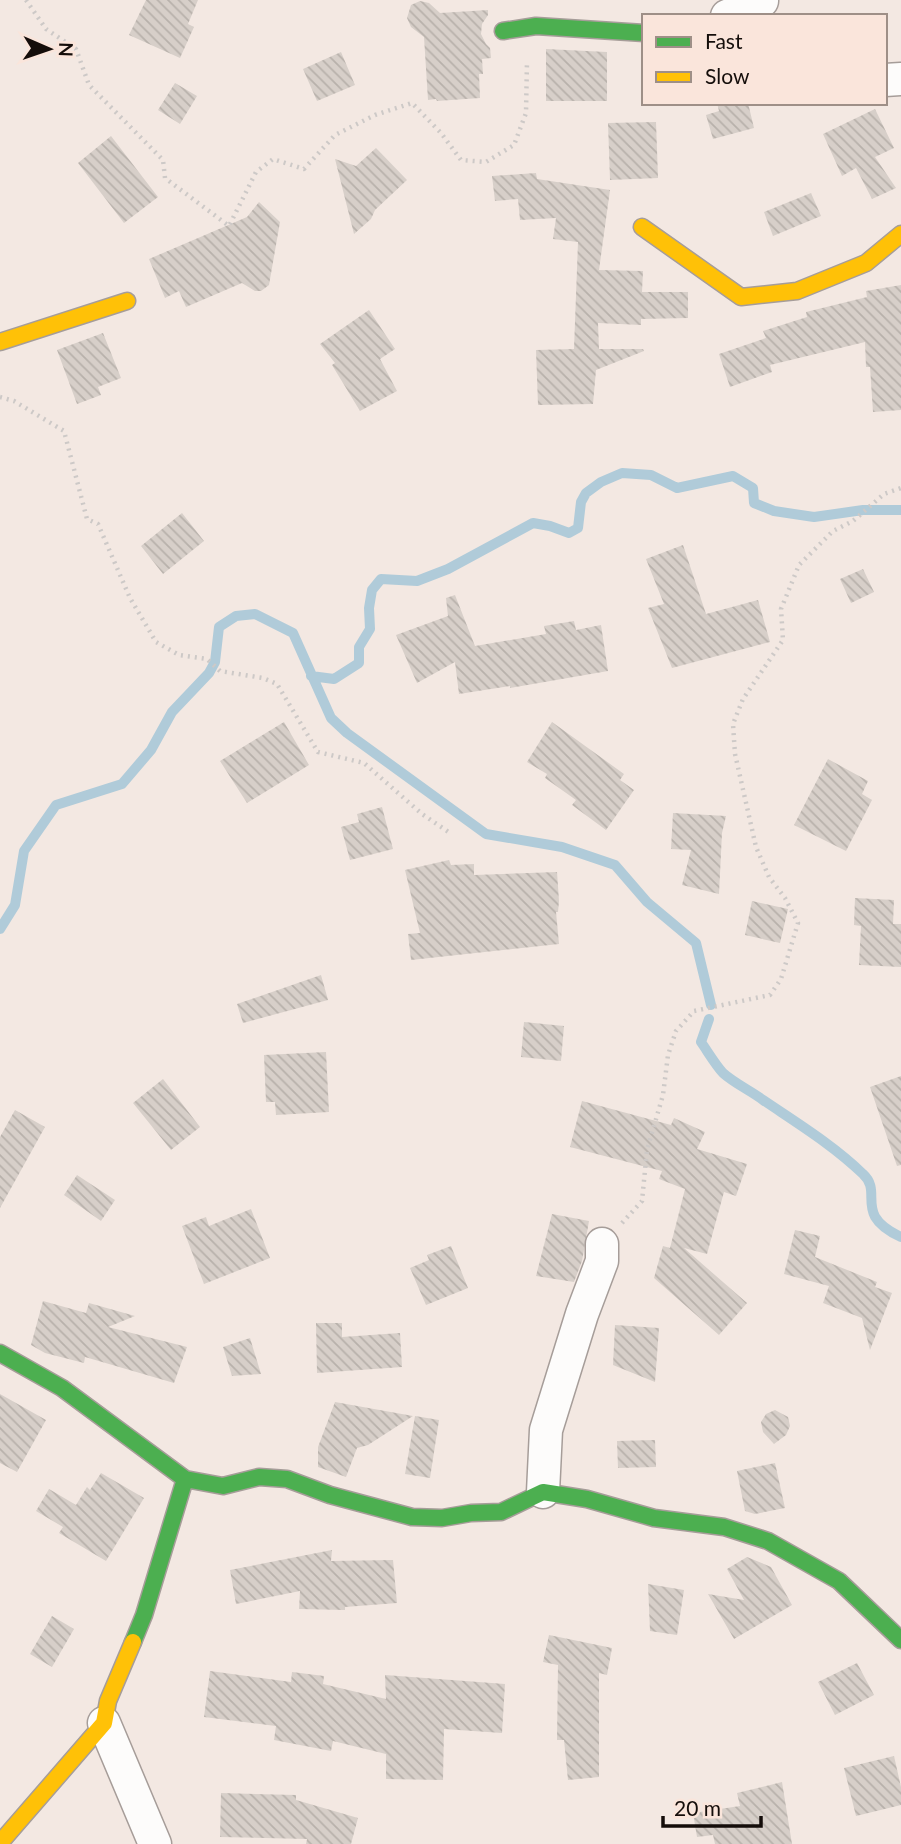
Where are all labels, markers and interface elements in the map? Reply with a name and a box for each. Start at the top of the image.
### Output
north arrow [14,14,84,84]
legend [642,14,887,105]
text: Fast [705,28,743,53]
text: N [55,42,78,57]
text: Slow [705,63,750,88]
scale bar [663,1784,761,1828]
text: 20 m [674,1795,721,1820]

